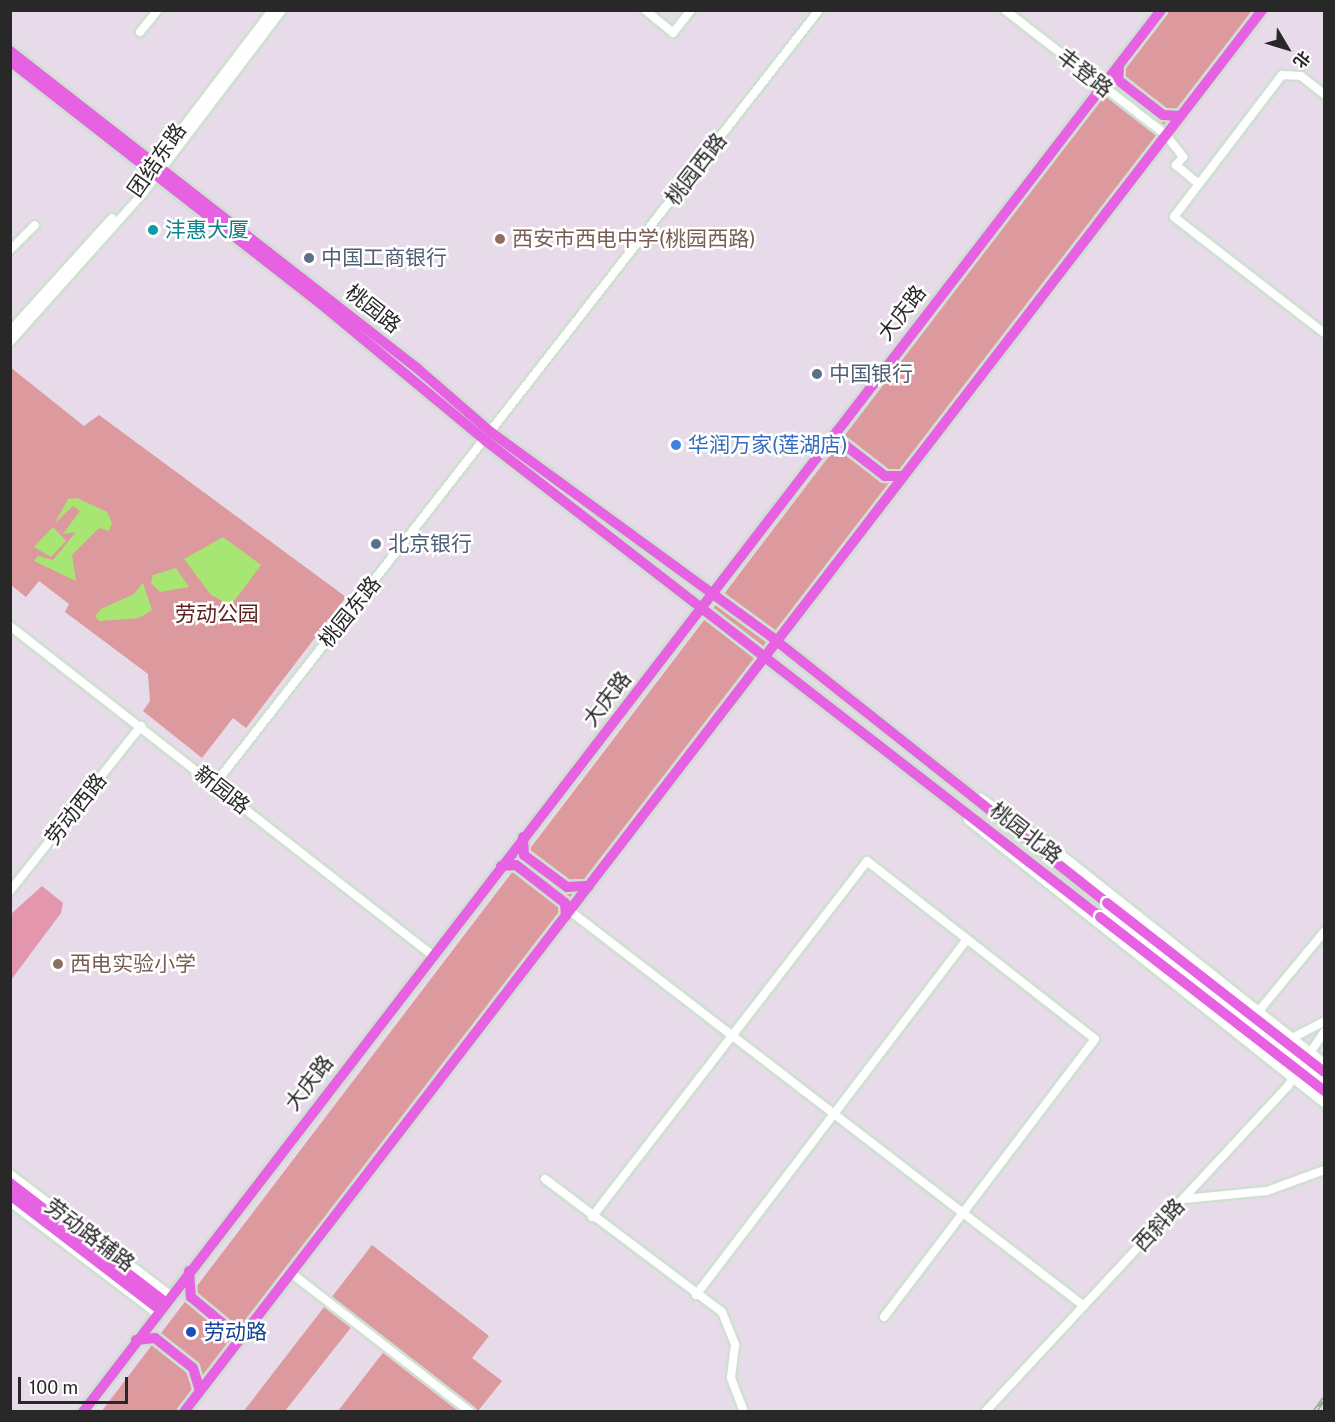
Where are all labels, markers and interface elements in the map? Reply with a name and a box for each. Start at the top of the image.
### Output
north arrow [1257,18,1317,78]
street label: 丰登路 [1052,44,1118,102]
text: 北 [1289,47,1314,72]
street label: 团结东路 [123,118,191,202]
street label: 桃园西路 [660,128,732,210]
place label: 沣惠大厦 [165,217,249,243]
marker: 沣惠大厦 [146,223,160,237]
place label: 西安市西电中学(桃园西路) [512,226,756,252]
marker: 西安市西电中学(桃园西路) [493,232,507,246]
place label: 中国工商银行 [321,245,447,271]
marker: 中国工商银行 [302,251,316,265]
street label: 桃园路 [340,280,406,338]
street label: 大庆路 [873,280,931,346]
place label: 中国银行 [829,361,913,387]
marker: 中国银行 [810,367,824,381]
place label: 华润万家(莲湖店) [688,432,848,458]
marker: 华润万家(莲湖店) [669,438,683,452]
place label: 北京银行 [388,531,472,557]
marker: 北京银行 [369,537,383,551]
street label: 桃园东路 [314,571,386,653]
park label: 劳动公园 [175,601,259,627]
street label: 大庆路 [578,666,636,732]
street label: 新园路 [189,761,255,819]
street label: 劳动西路 [40,768,112,850]
street label: 桃园北路 [985,797,1067,869]
place label: 西电实验小学 [70,951,196,977]
marker: 西电实验小学 [51,957,65,971]
street label: 大庆路 [280,1050,338,1116]
street label: 劳动路辅路 [40,1193,140,1277]
street label: 西斜路 [1128,1193,1190,1257]
place label: 劳动路 [204,1319,267,1345]
marker: 劳动路 [182,1323,200,1341]
scale bar [21,1365,130,1403]
text: 100 m [29,1377,78,1398]

